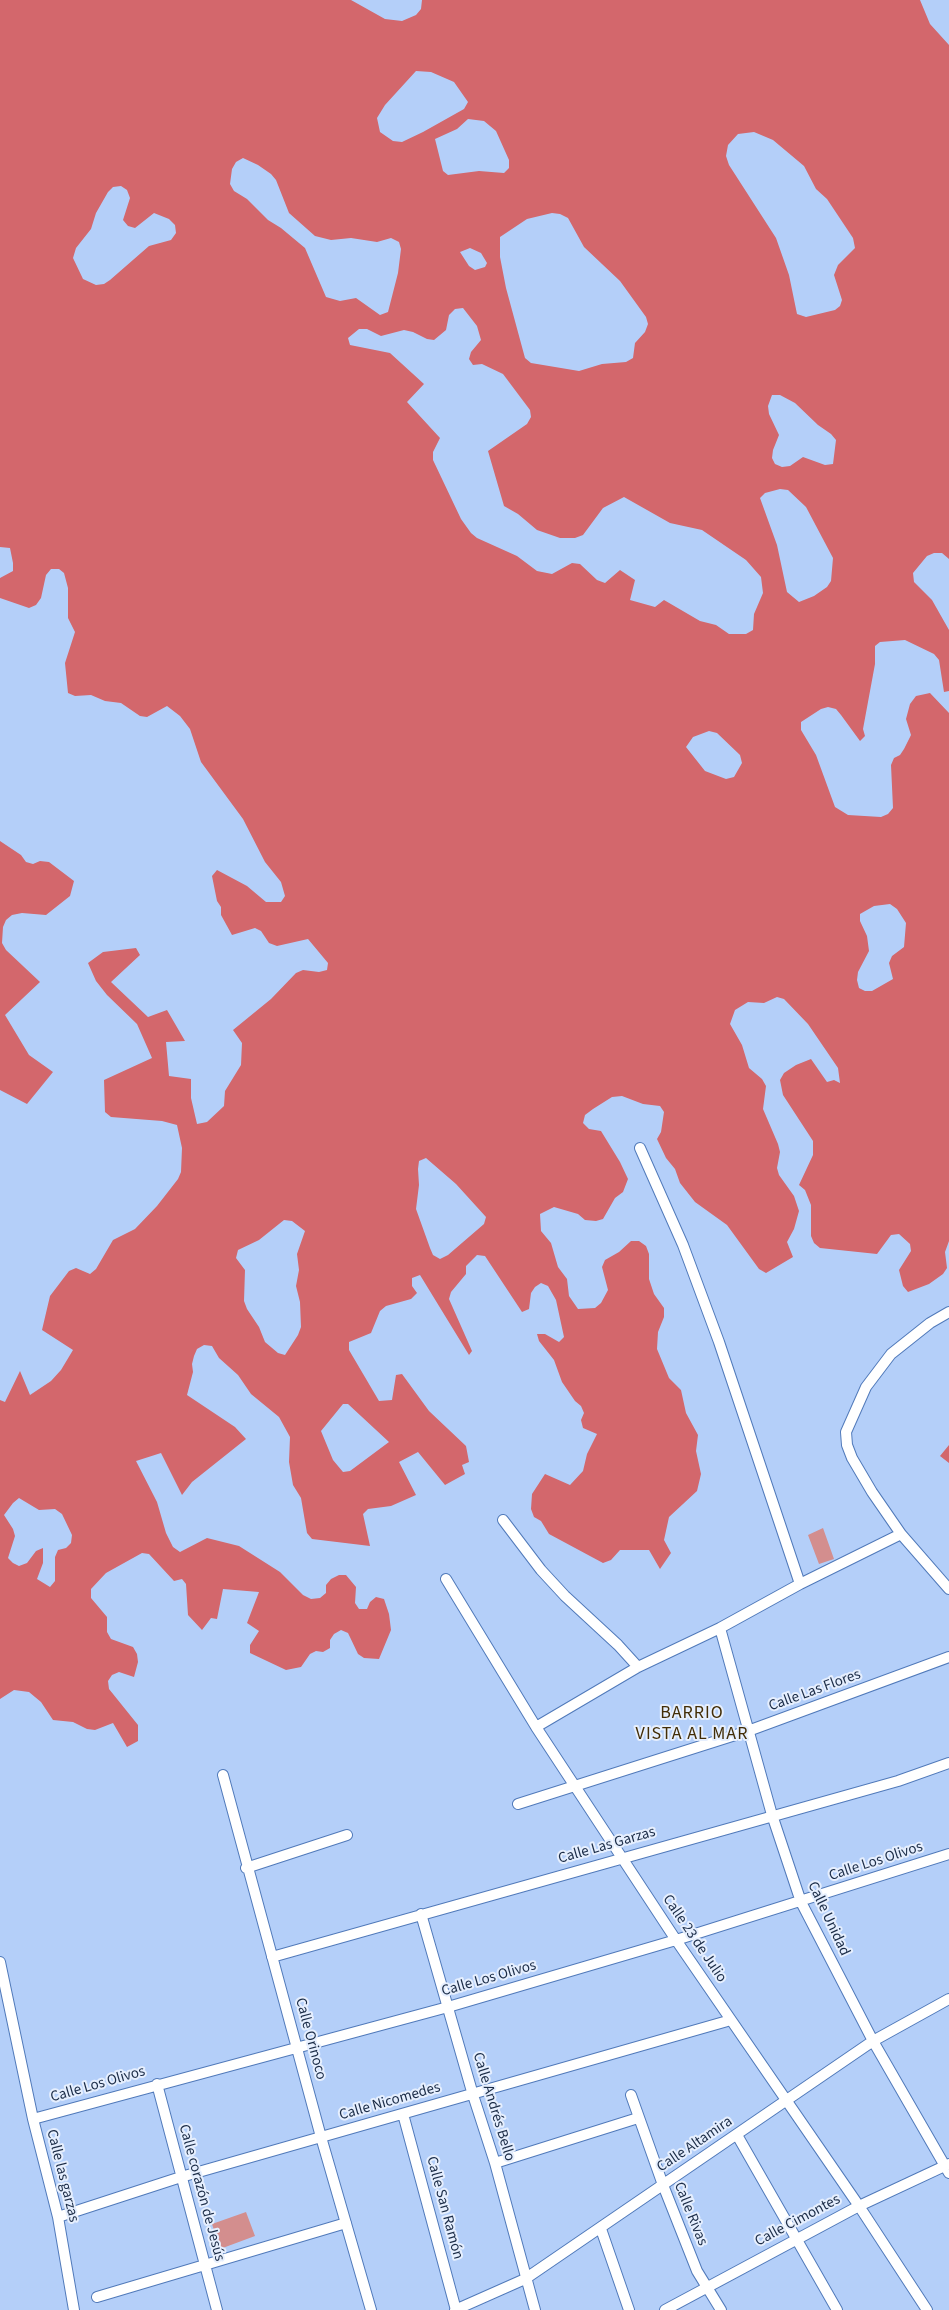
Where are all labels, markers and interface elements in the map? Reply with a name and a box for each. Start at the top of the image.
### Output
street label: Calle Las Flores [767,1666,863,1716]
district label: BARRIO VISTA AL MAR [634,1703,750,1746]
street label: Calle Las Garzas [556,1824,658,1868]
street label: Calle Los Olivos [827,1838,925,1886]
street label: Calle Unidad [803,1879,853,1959]
street label: Calle 23 de Julio [658,1892,730,1986]
street label: Calle Los Olivos [440,1957,538,2001]
street label: Calle Orinoco [290,1996,330,2082]
street label: Calle Andrés Bello [468,2050,518,2164]
street label: Calle Los Olivos [49,2063,147,2107]
street label: Calle Nicomedes [337,2079,443,2125]
street label: Calle Altamira [654,2113,736,2177]
street label: Calle corazón de Jesús [174,2123,228,2263]
street label: Calle las garzas [42,2128,82,2224]
street label: Calle San Ramón [422,2155,466,2261]
street label: Calle Rivas [669,2180,711,2248]
street label: Calle Cimontes [752,2191,844,2251]

